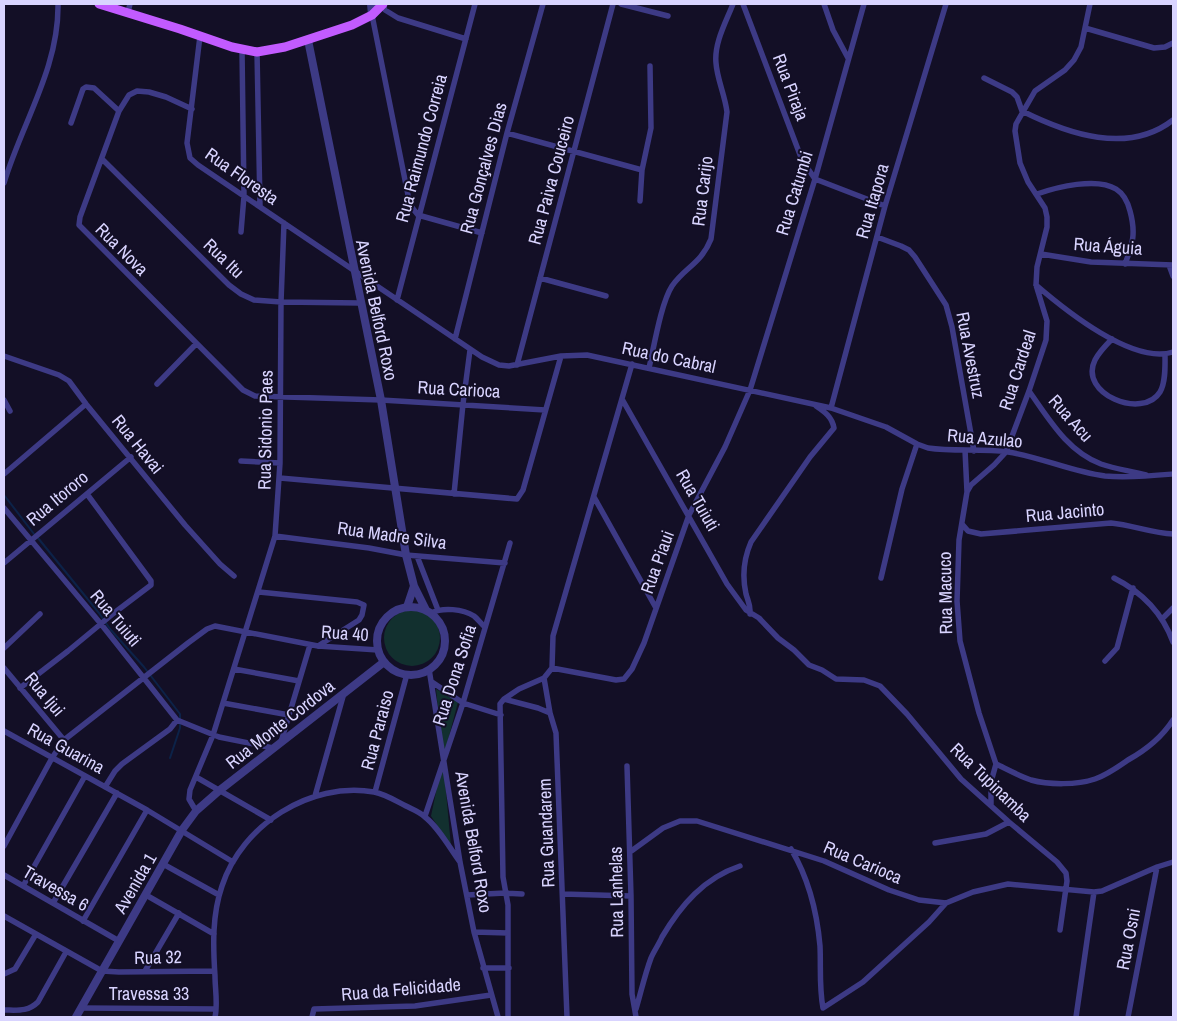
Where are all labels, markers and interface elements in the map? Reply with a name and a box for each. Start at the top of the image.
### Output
street label: Rua Piraja [767,50,815,124]
street label: Rua Raimundo Correia [389,71,453,225]
street label: Rua Gonçalves Dias [453,99,513,237]
street label: Rua Paiva Couceiro [522,113,580,247]
street label: Rua Floresta [200,142,284,210]
street label: Rua Catumbi [769,148,819,238]
street label: Rua Carijo [685,154,719,228]
street label: Rua Itapora [849,160,895,242]
street label: Rua Nova [90,217,154,281]
street label: Rua Águia [1073,231,1143,261]
street label: Rua Itu [198,232,250,284]
street label: Avenida Belford Roxo [350,236,404,383]
street label: Rua Avestruz [950,310,992,400]
street label: Rua Cardeal [992,327,1042,413]
street label: Rua do Cabral [620,335,718,379]
street label: Rua Sidonio Paes [251,370,279,490]
street label: Rua Carioca [417,374,501,404]
street label: Rua Acu [1043,389,1099,447]
street label: Rua Havai [106,409,170,479]
street label: Rua Azulao [946,422,1024,454]
street label: Rua Itororo [21,465,93,531]
street label: Rua Tuiuti [670,465,726,535]
street label: Rua Jacinto [1025,496,1105,528]
street label: Rua Madre Silva [336,515,448,555]
street label: Rua Piaui [634,527,680,597]
street label: Rua Macuco [932,551,958,635]
street label: Rua Tuiuti [85,584,147,652]
street label: Rua 40 [320,619,370,647]
street label: Rua Dona Sofia [426,621,482,729]
street label: Rua Ijui [19,666,71,722]
street label: Rua Monte Cordova [220,673,340,775]
street label: Rua Paraiso [354,687,400,773]
street label: Rua Guarina [23,717,109,779]
street label: Rua Tupinamba [945,737,1037,827]
street label: Avenida Belford Roxo [449,768,499,915]
street label: Rua Guandarem [532,778,560,888]
street label: Rua Carioca [820,834,906,890]
street label: Rua Lanhelas [603,846,629,938]
street label: Avenida 1 [107,847,163,919]
street label: Travessa 6 [18,859,94,917]
street label: Rua Osni [1110,906,1146,972]
street label: Rua 32 [134,944,182,970]
street label: Rua da Felicidade [340,971,462,1007]
street label: Travessa 33 [109,981,189,1006]

